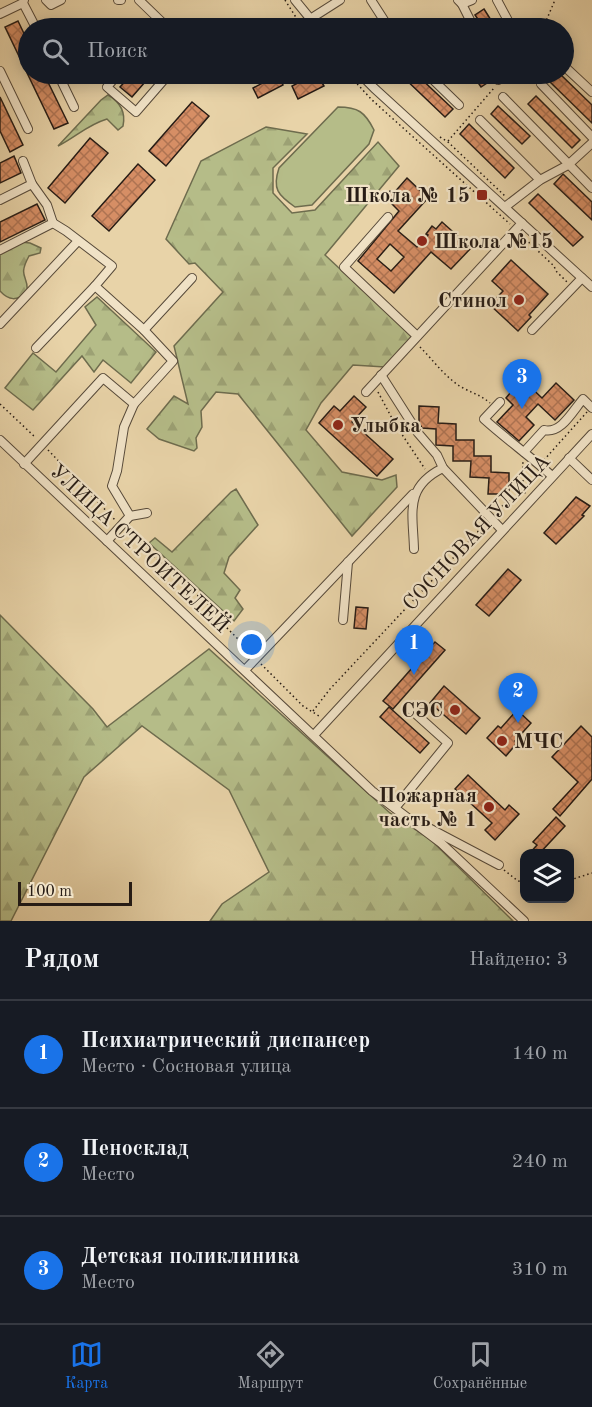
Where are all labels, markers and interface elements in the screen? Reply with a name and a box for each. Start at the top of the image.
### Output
search box [18,18,574,84]
icon: search [39,35,72,68]
text: Поиск [87,40,148,62]
place label: Школа № 15 [345,186,470,207]
marker: Школа № 15 [475,188,489,202]
place label: Школа №15 [434,232,553,253]
marker: Школа №15 [415,234,429,248]
place label: Стинол [438,291,507,312]
marker: Стинол [512,293,526,307]
pin: 3 [502,360,542,409]
place label: Улыбка [350,416,421,437]
marker: Улыбка [331,418,345,432]
street label: СОСНОВАЯ УЛИЦА [399,451,555,615]
street label: УЛИЦА СТРОИТЕЛЕЙ [45,457,236,637]
pin: 1 [394,626,434,675]
your location [237,630,266,659]
pin: 2 [498,674,538,723]
place label: СЭС [401,701,443,722]
marker: СЭС [448,703,462,717]
place label: МЧС [514,732,563,753]
marker: МЧС [495,734,509,748]
place label: Пожарная часть № 1 [378,786,477,831]
marker: Пожарная часть № 1 [482,800,496,814]
map controls [520,849,574,903]
button: layers [520,849,574,903]
scale bar [18,879,132,906]
text: 100 m [27,884,72,900]
text: Рядом [24,947,99,973]
text: Найдено: 3 [469,950,568,970]
text: Психиатрический диспансер [81,1030,370,1052]
text: 1 [38,1044,49,1064]
text: 140 m [512,1044,568,1064]
text: Место · Сосновая улица [81,1057,291,1077]
text: Пеносклад [81,1138,189,1160]
text: 2 [38,1152,49,1172]
text: 240 m [512,1152,568,1172]
text: Место [81,1165,135,1185]
text: Детская поликлиника [81,1246,300,1268]
text: 3 [38,1260,49,1280]
text: 310 m [512,1260,568,1280]
text: Место [81,1273,135,1293]
tab: Карта [65,1338,108,1394]
tab: Маршрут [238,1338,303,1394]
tab: Сохранённые [433,1338,527,1394]

